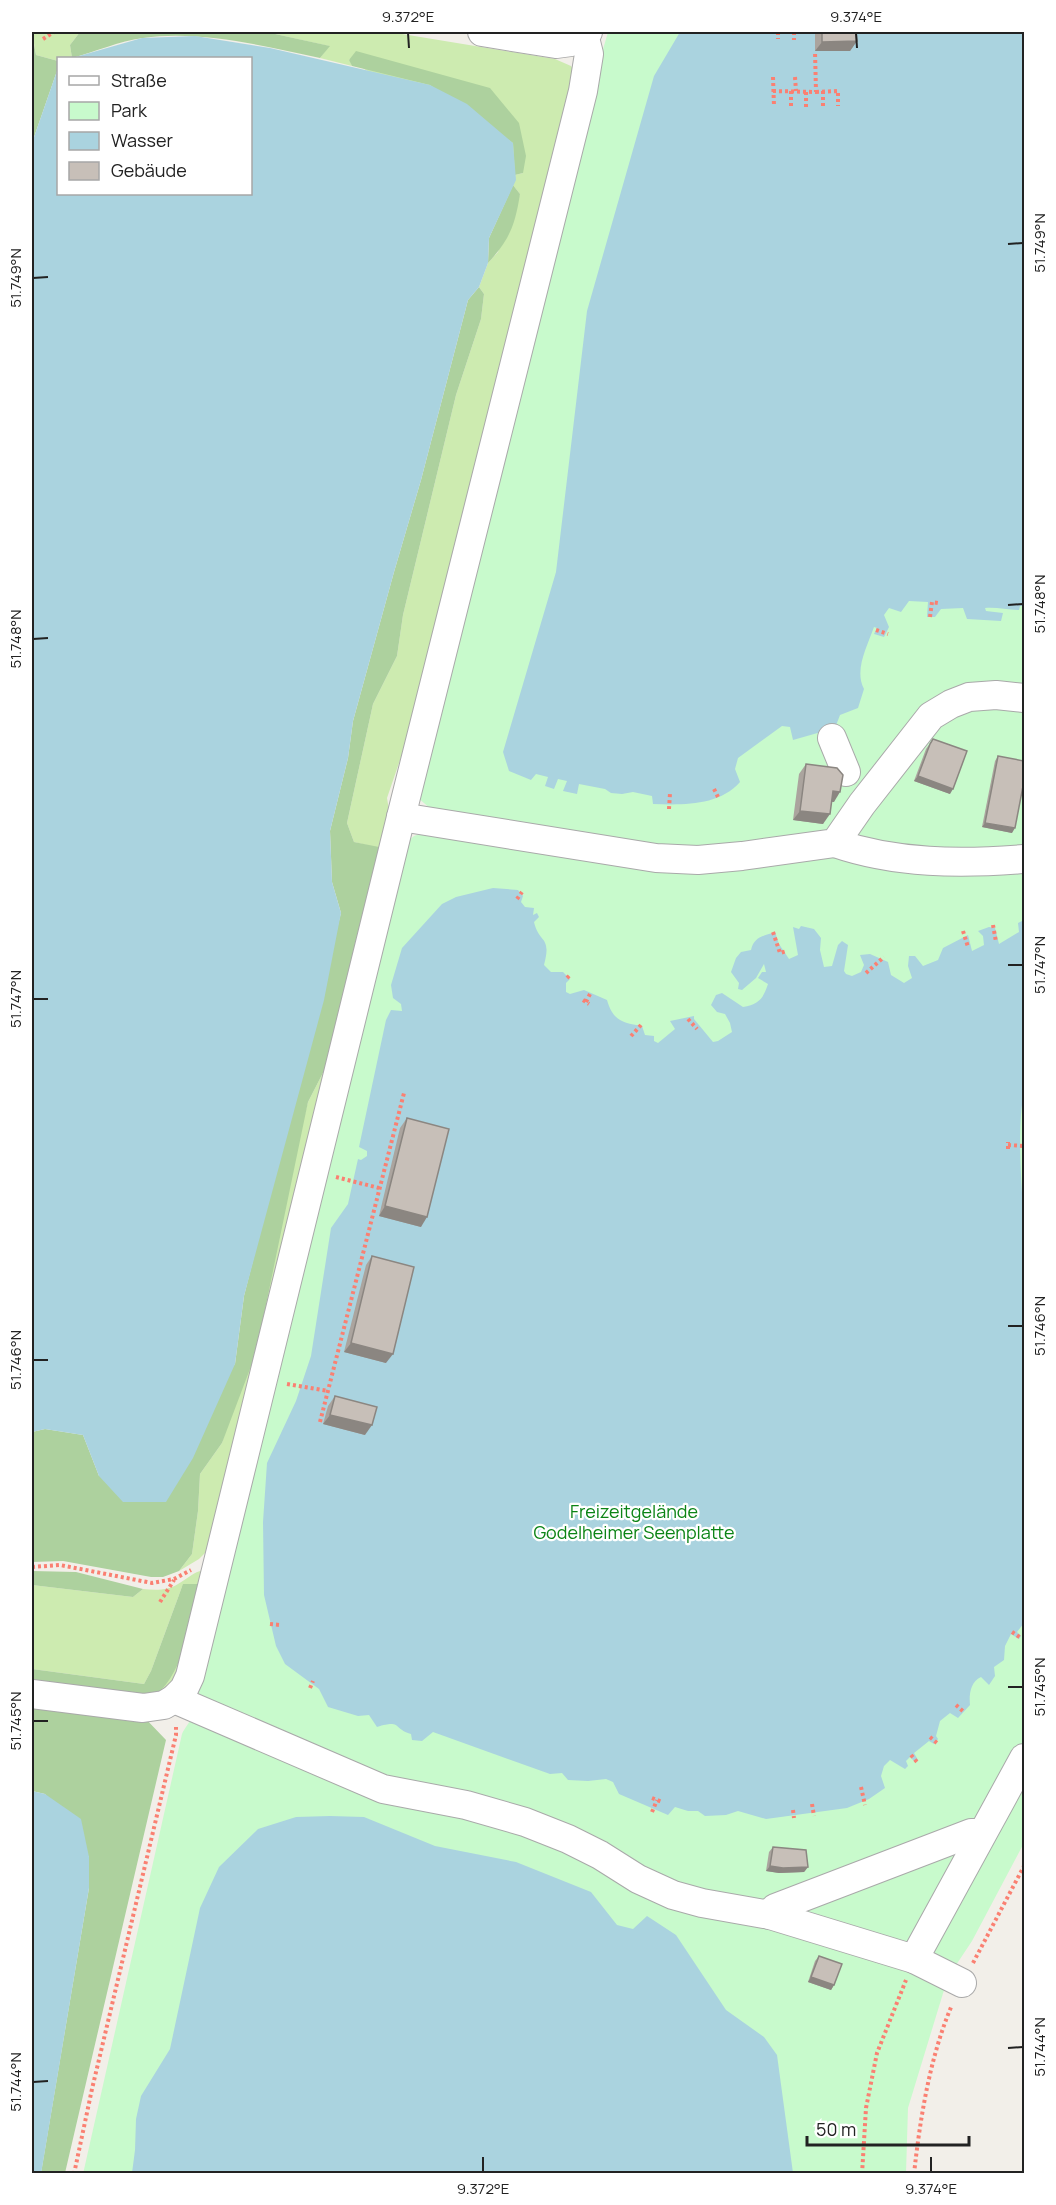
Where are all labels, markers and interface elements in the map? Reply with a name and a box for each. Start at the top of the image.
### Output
text: 9.372°E [382,6,434,27]
text: 9.374°E [830,6,882,27]
legend [57,57,252,195]
text: Straße [111,68,167,92]
text: Park [111,98,148,122]
text: Wasser [111,128,173,152]
text: Gebäude [111,158,187,182]
text: 51.749°N [1029,213,1050,273]
text: 51.749°N [5,248,26,308]
text: 51.748°N [1029,574,1050,634]
text: 51.748°N [5,609,26,669]
text: 51.747°N [1029,936,1050,994]
text: 51.747°N [5,970,26,1028]
text: 51.746°N [1029,1296,1050,1356]
text: 51.746°N [5,1330,26,1390]
park label: Freizeitgelände Godelheimer Seenplatte [533,1499,735,1544]
text: 51.745°N [1029,1657,1050,1717]
text: 51.745°N [5,1691,26,1751]
text: 51.744°N [1029,2017,1050,2077]
text: 51.744°N [5,2052,26,2112]
scale bar [807,2109,969,2147]
text: 50 m [816,2117,856,2141]
text: 9.372°E [457,2178,509,2199]
text: 9.374°E [905,2178,957,2199]

